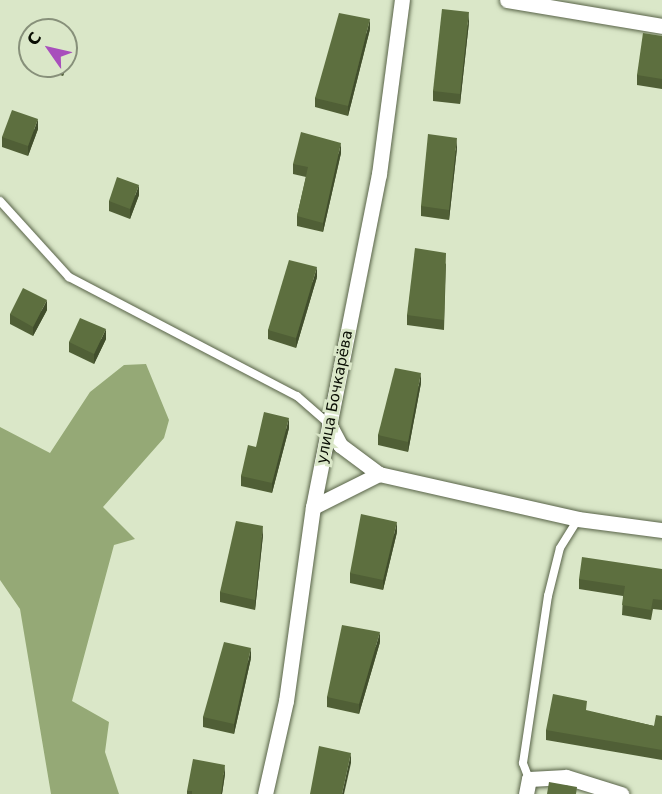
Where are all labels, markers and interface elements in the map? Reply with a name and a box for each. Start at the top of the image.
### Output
north arrow [18,18,78,78]
text: С [23,29,45,49]
street label: улица Бочкарёва [313,329,357,465]

